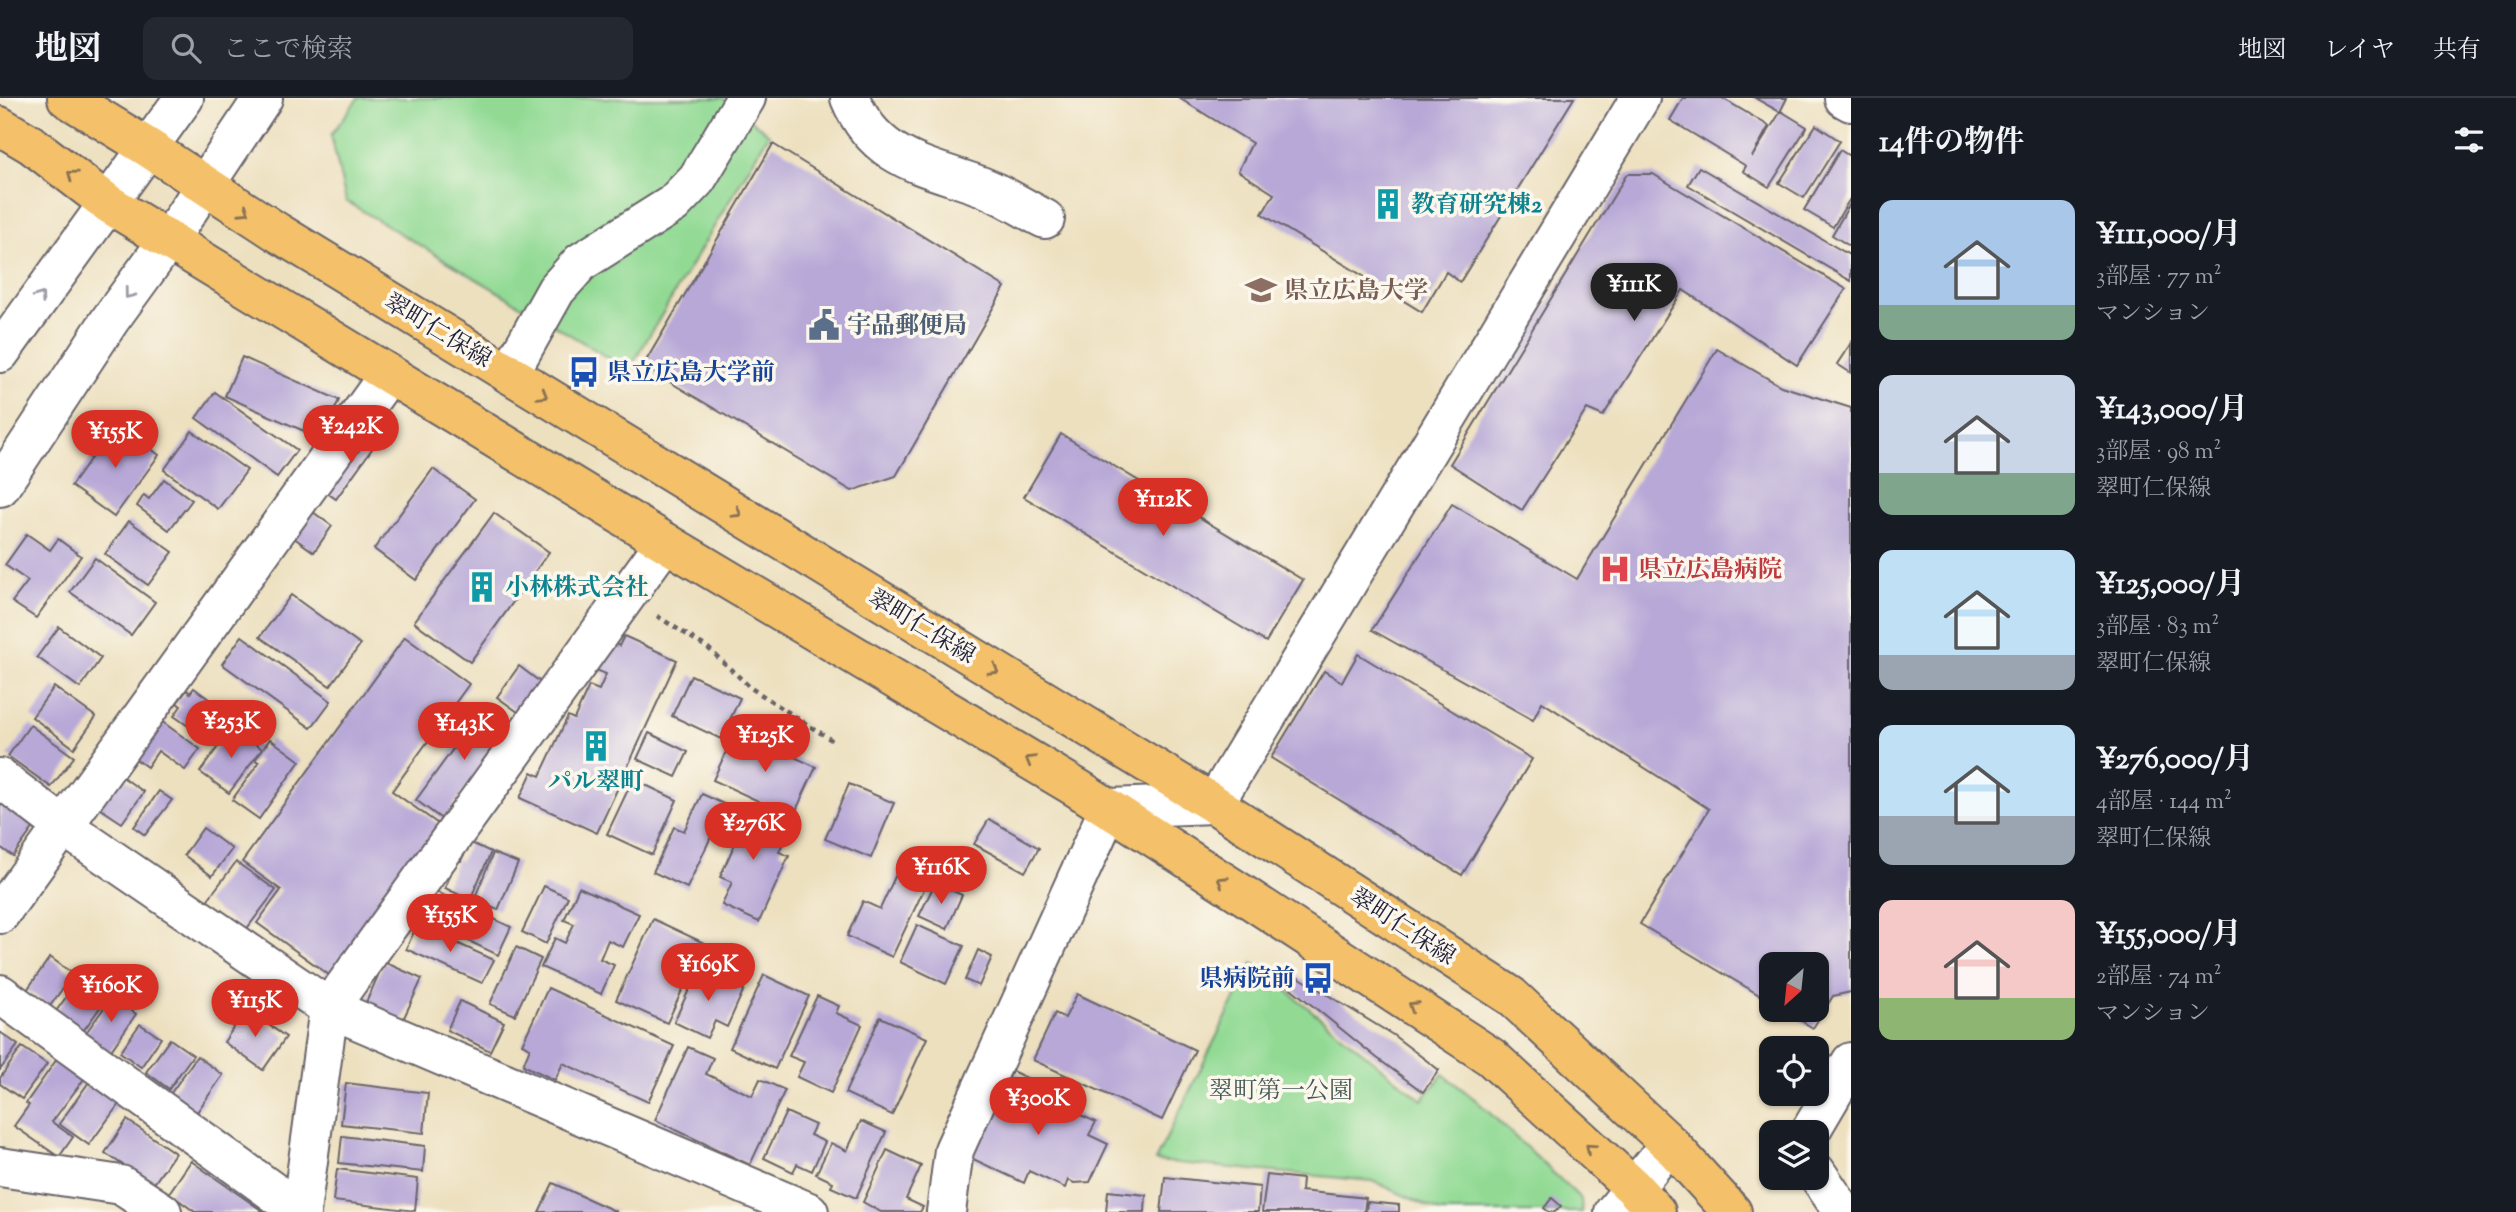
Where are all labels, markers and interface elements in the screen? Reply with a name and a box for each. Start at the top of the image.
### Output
search box [143,17,633,80]
text: 地図 [35,27,101,75]
icon: search [167,29,205,67]
text: ここで検索 [223,32,353,69]
text: 地図 [2238,34,2286,68]
text: レイヤ [2324,34,2395,68]
text: 共有 [2433,34,2481,68]
icon: filters [2450,121,2488,159]
text: 14件の物件 [1879,122,2024,165]
one-way arrow [67,171,79,184]
building icon: 教育研究棟2 [1371,187,1405,221]
place label: 教育研究棟2 [1411,189,1543,223]
one-way arrow [237,203,250,216]
text: ¥111,000/月 [2096,214,2241,257]
icon: home [1935,228,2019,312]
text: 3部屋 · 77 m² [2096,261,2222,294]
pin: ¥111K [1585,264,1683,323]
text: ¥111K [1607,269,1661,302]
school or university icon: 県立広島大学 [1244,273,1278,307]
place label: 県立広島大学 [1284,275,1428,309]
one-way arrow [124,286,137,299]
street label: 翠町仁保線 [377,286,497,377]
one-way arrow [32,293,44,305]
text: マンション [2096,298,2210,331]
public building icon: 宇品郵便局 [807,308,841,342]
place label: 宇品郵便局 [847,310,967,344]
bus stop icon: 県立広島大学前 [567,355,601,389]
place label: 県立広島大学前 [607,357,775,391]
one-way arrow [536,386,549,399]
text: ¥143,000/月 [2096,389,2248,432]
icon: home [1935,403,2019,487]
pin: ¥242K [302,406,400,465]
pin: ¥155K [66,410,164,470]
text: ¥242K [319,411,383,444]
text: ¥155K [87,416,143,449]
text: 3部屋 · 98 m² [2096,436,2221,469]
text: 翠町仁保線 [2096,473,2211,506]
pin: ¥112K [1114,478,1212,538]
text: ¥112K [1134,484,1192,517]
one-way arrow [730,505,743,518]
hospital icon: 県立広島病院 [1598,552,1632,586]
place label: 県立広島病院 [1638,554,1782,588]
text: ¥125,000/月 [2096,564,2245,607]
building icon: 小林株式会社 [465,570,499,604]
place label: 小林株式会社 [505,572,649,606]
icon: home [1935,578,2019,662]
street label: 翠町仁保線 [861,582,981,673]
text: 3部屋 · 83 m² [2096,611,2219,644]
text: 翠町仁保線 [2096,648,2211,681]
one-way arrow [987,662,1000,675]
pin: ¥253K [182,700,280,760]
pin: ¥143K [415,702,513,762]
text: ¥253K [201,706,261,739]
text: ¥143K [434,708,494,741]
pin: ¥125K [716,714,814,774]
text: ¥125K [736,720,794,753]
building icon: パル翠町 [579,729,613,763]
text: ¥276,000/月 [2096,739,2254,782]
icon: home [1935,753,2019,837]
one-way arrow [1024,755,1037,768]
place label: パル翠町 [548,766,644,800]
text: 4部屋 · 144 m² [2096,786,2232,819]
pin: ¥276K [704,802,802,862]
text: ¥276K [721,808,785,841]
text: 翠町仁保線 [2096,823,2211,856]
pin: ¥116K [892,846,990,906]
text: ¥116K [912,852,970,885]
one-way arrow [1217,877,1230,890]
street label: 翠町仁保線 [1342,881,1461,975]
pin: ¥155K [401,894,499,954]
text: ¥155K [422,900,478,933]
text: ¥155,000/月 [2096,914,2242,957]
icon: home [1935,928,2019,1012]
pin: ¥169K [659,944,757,1003]
text: ¥169K [677,949,739,982]
north arrow [1759,952,1829,1022]
map controls [1759,952,1829,1190]
bus stop icon: 県病院前 [1301,961,1335,995]
text: 2部屋 · 74 m² [2096,961,2222,994]
place label: 県病院前 [1199,963,1295,997]
pin: ¥160K [62,964,160,1024]
text: ¥160K [80,970,142,1003]
pin: ¥115K [206,979,304,1039]
text: ¥115K [228,985,282,1018]
text: マンション [2096,998,2210,1031]
one-way arrow [1407,1001,1420,1014]
button: locate [1759,1036,1829,1106]
park label: 翠町第一公園 [1209,1075,1353,1109]
pin: ¥300K [989,1077,1087,1137]
text: ¥300K [1006,1083,1070,1116]
button: layers [1759,1120,1829,1190]
one-way arrow [1585,1143,1598,1156]

